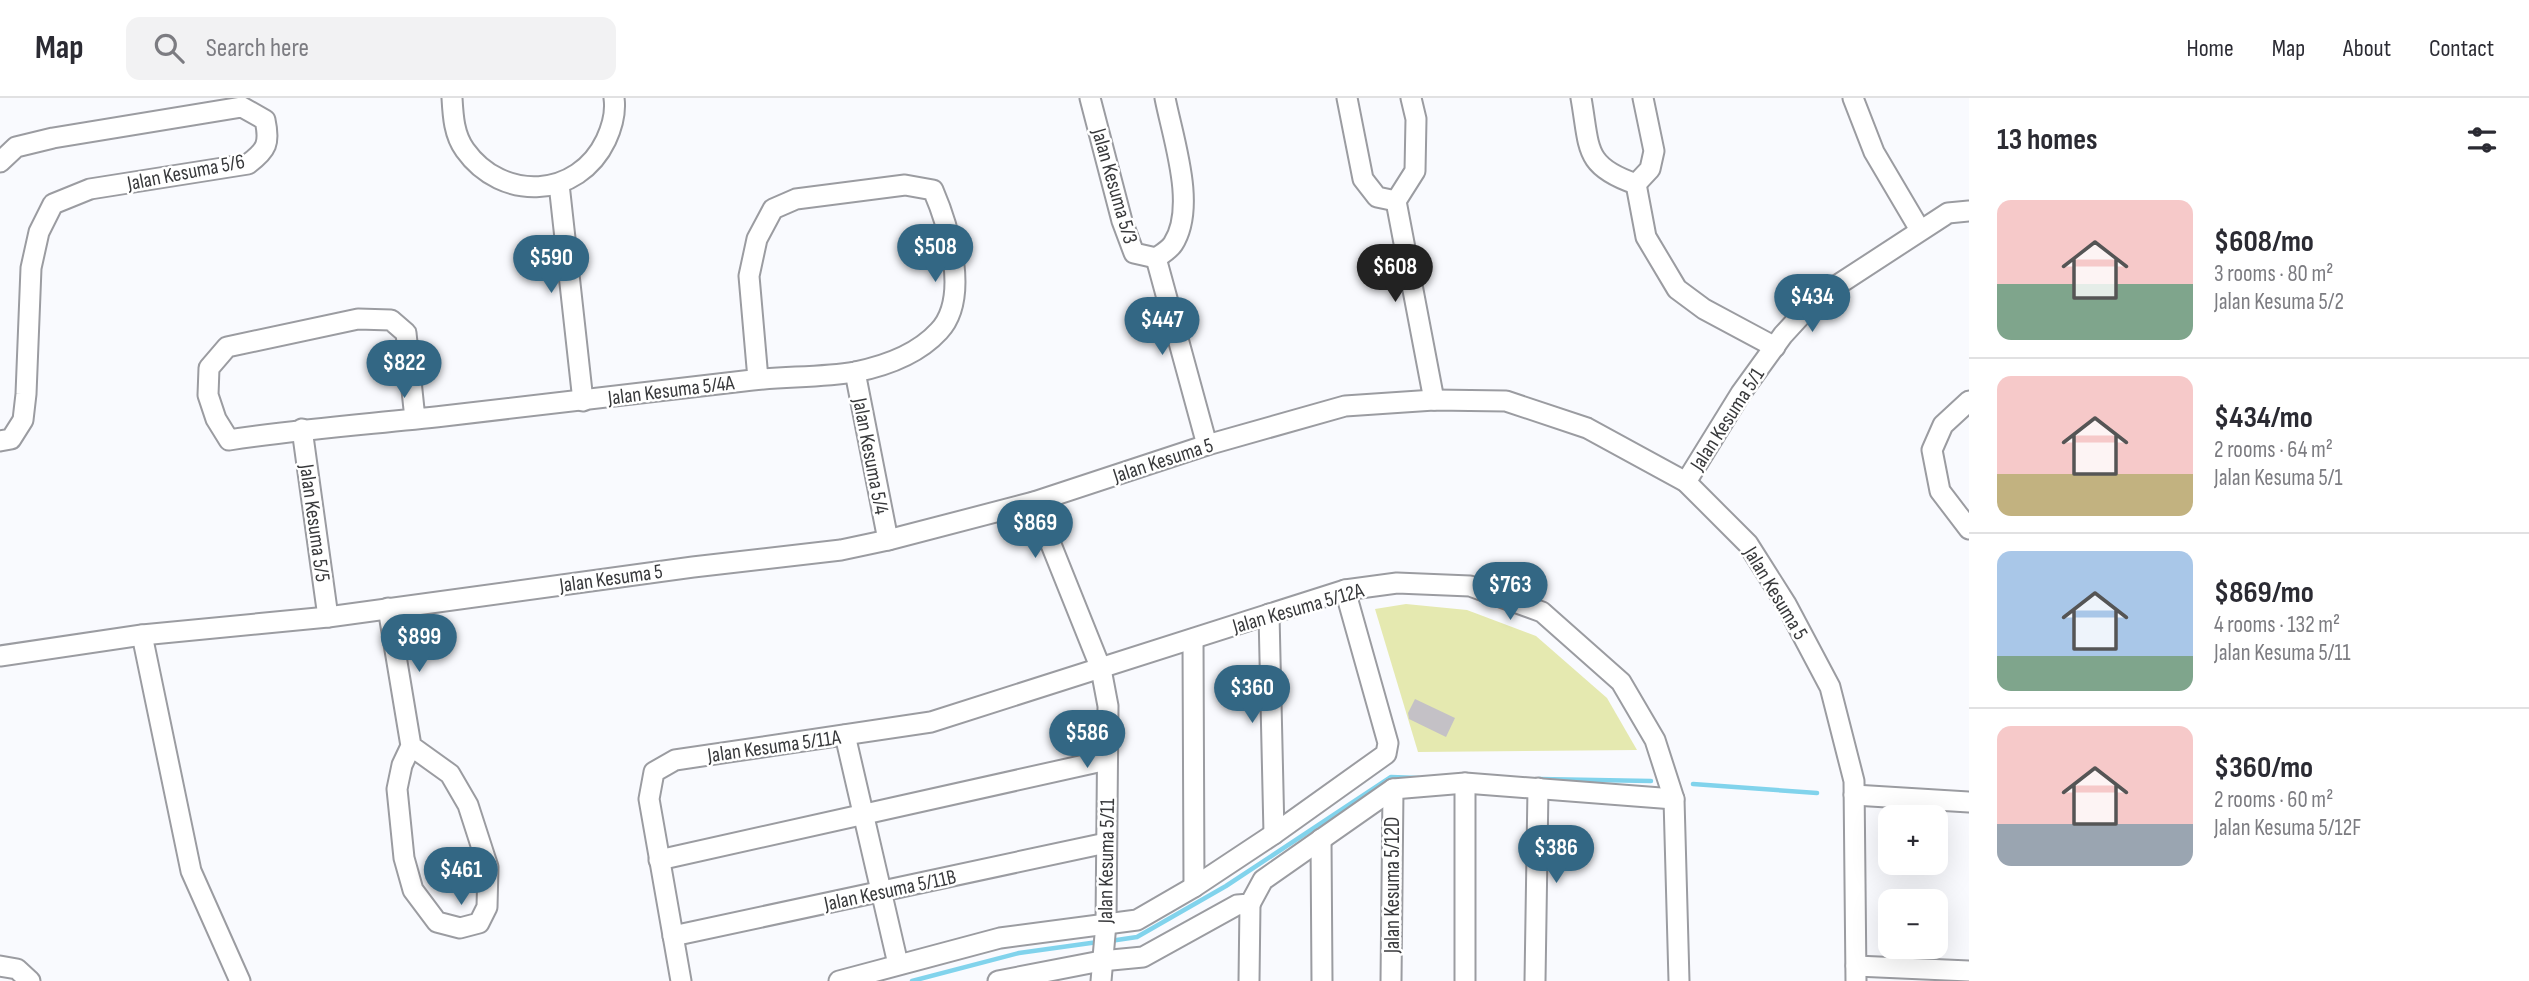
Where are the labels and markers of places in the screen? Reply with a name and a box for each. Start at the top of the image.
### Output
pin: $508 [894,225,976,284]
pin: $590 [510,236,592,295]
pin: $608 [1354,244,1436,304]
pin: $434 [1771,274,1853,334]
pin: $447 [1121,298,1203,357]
pin: $822 [363,341,445,400]
pin: $869 [994,500,1076,560]
pin: $763 [1469,562,1551,622]
pin: $899 [378,614,460,674]
pin: $360 [1211,666,1293,725]
pin: $586 [1046,710,1128,770]
pin: $386 [1515,826,1597,885]
pin: $461 [420,848,502,907]

